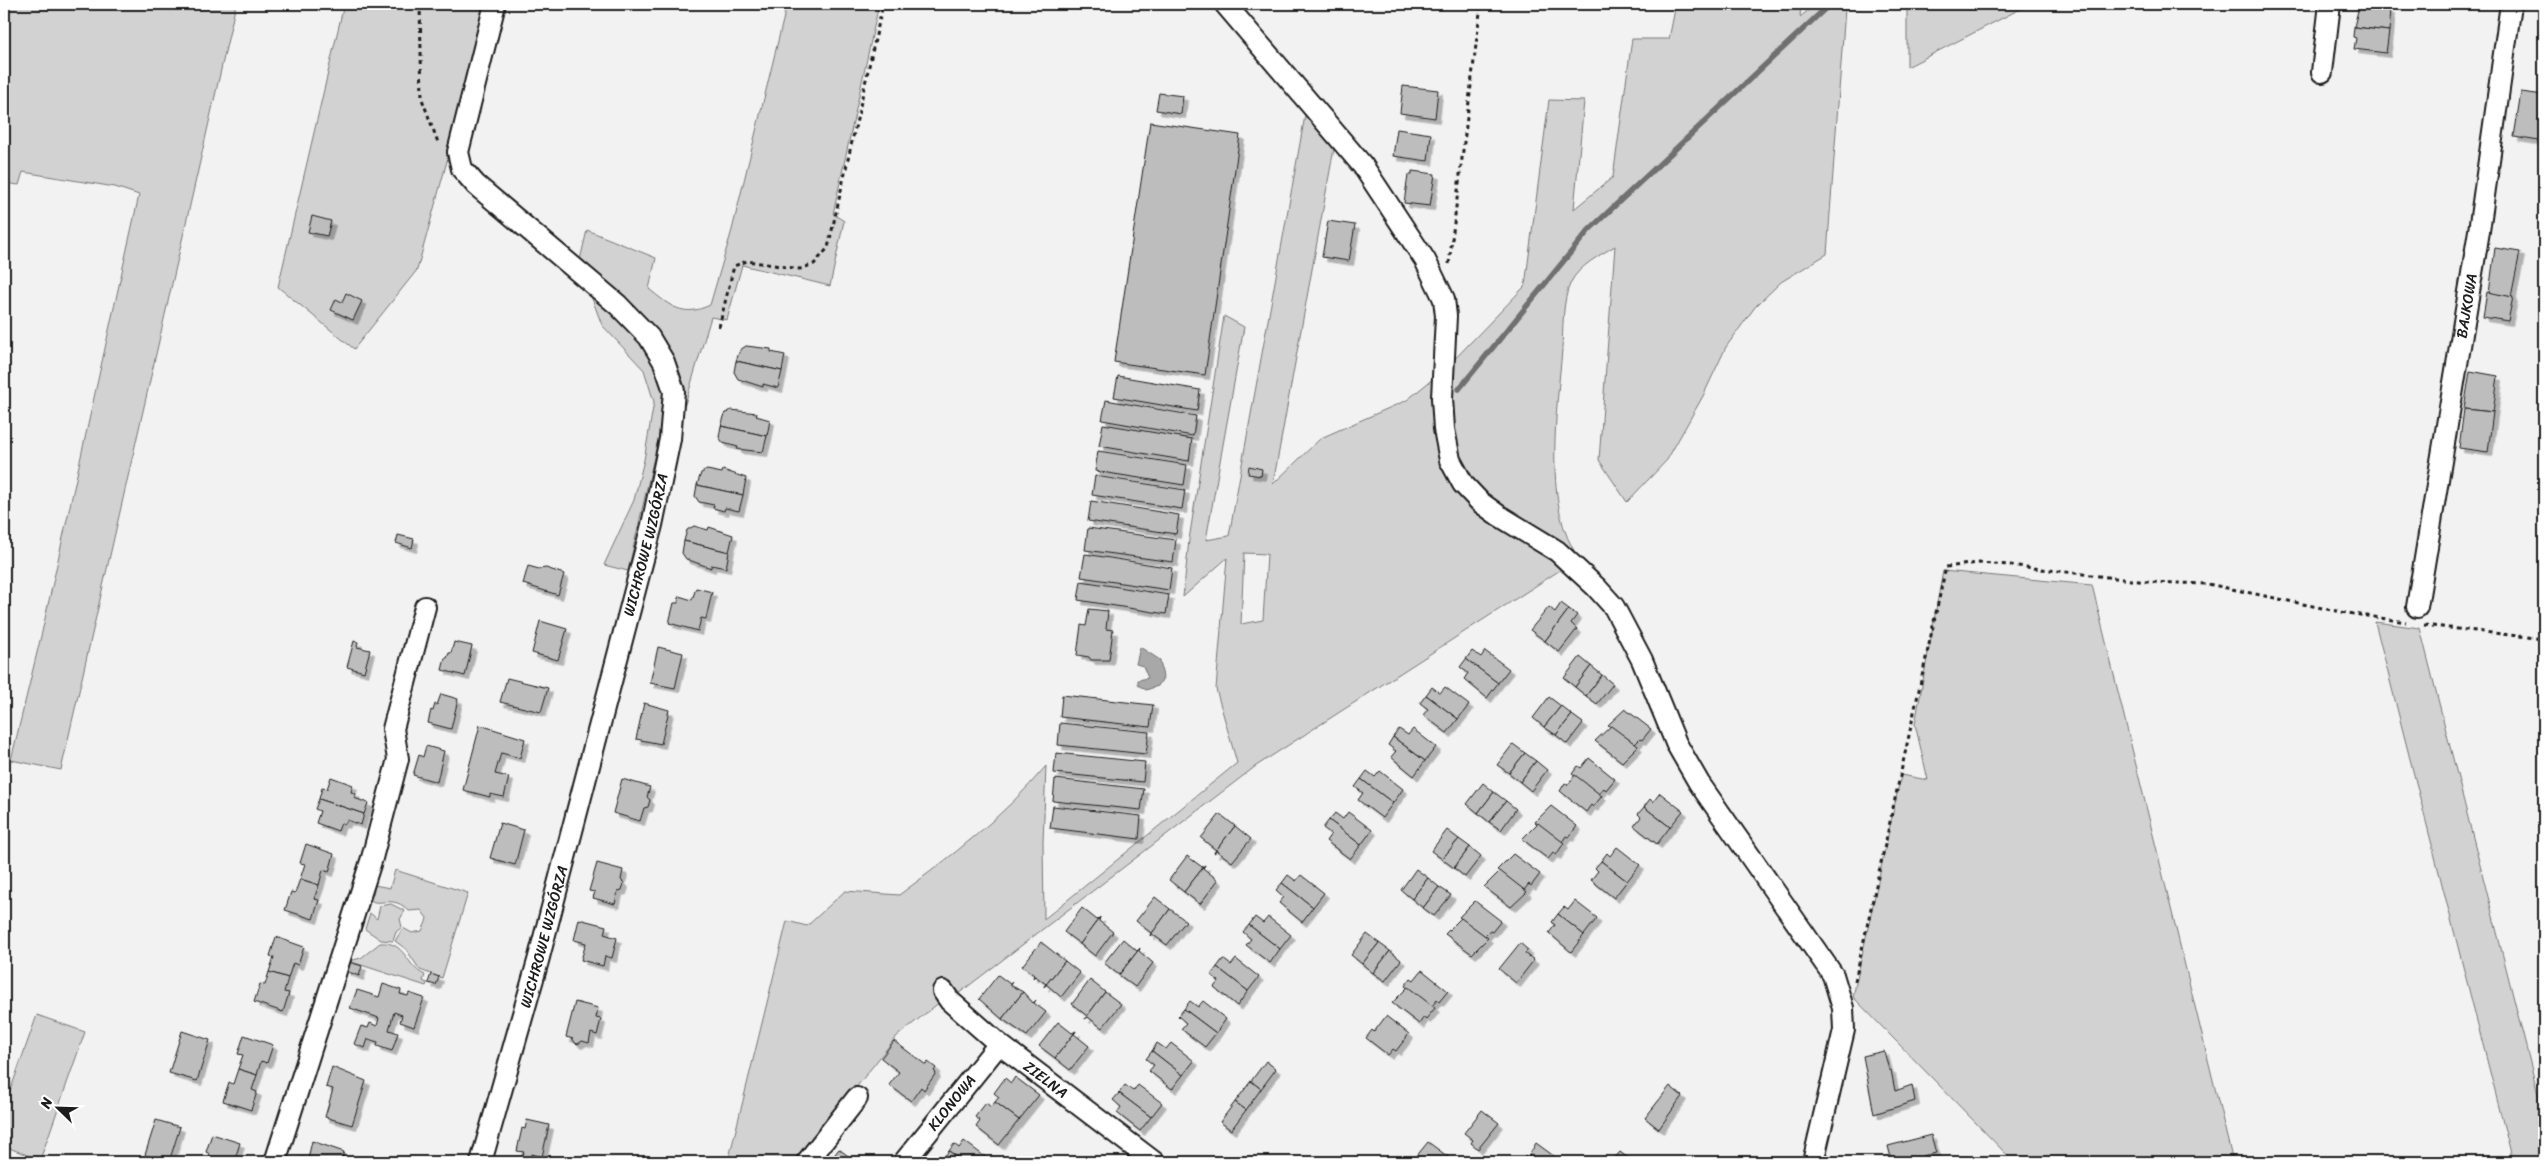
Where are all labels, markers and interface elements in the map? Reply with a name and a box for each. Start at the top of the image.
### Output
street label: BAJKOWA [2448,272,2485,340]
street label: WICHROWE WZGÓRZA [616,471,676,619]
street label: WICHROWE WZGÓRZA [512,863,575,1011]
street label: ZIELNA [1018,1054,1074,1105]
street label: KLONOWA [921,1069,983,1137]
north arrow [32,1084,82,1134]
text: N [33,1093,60,1113]

